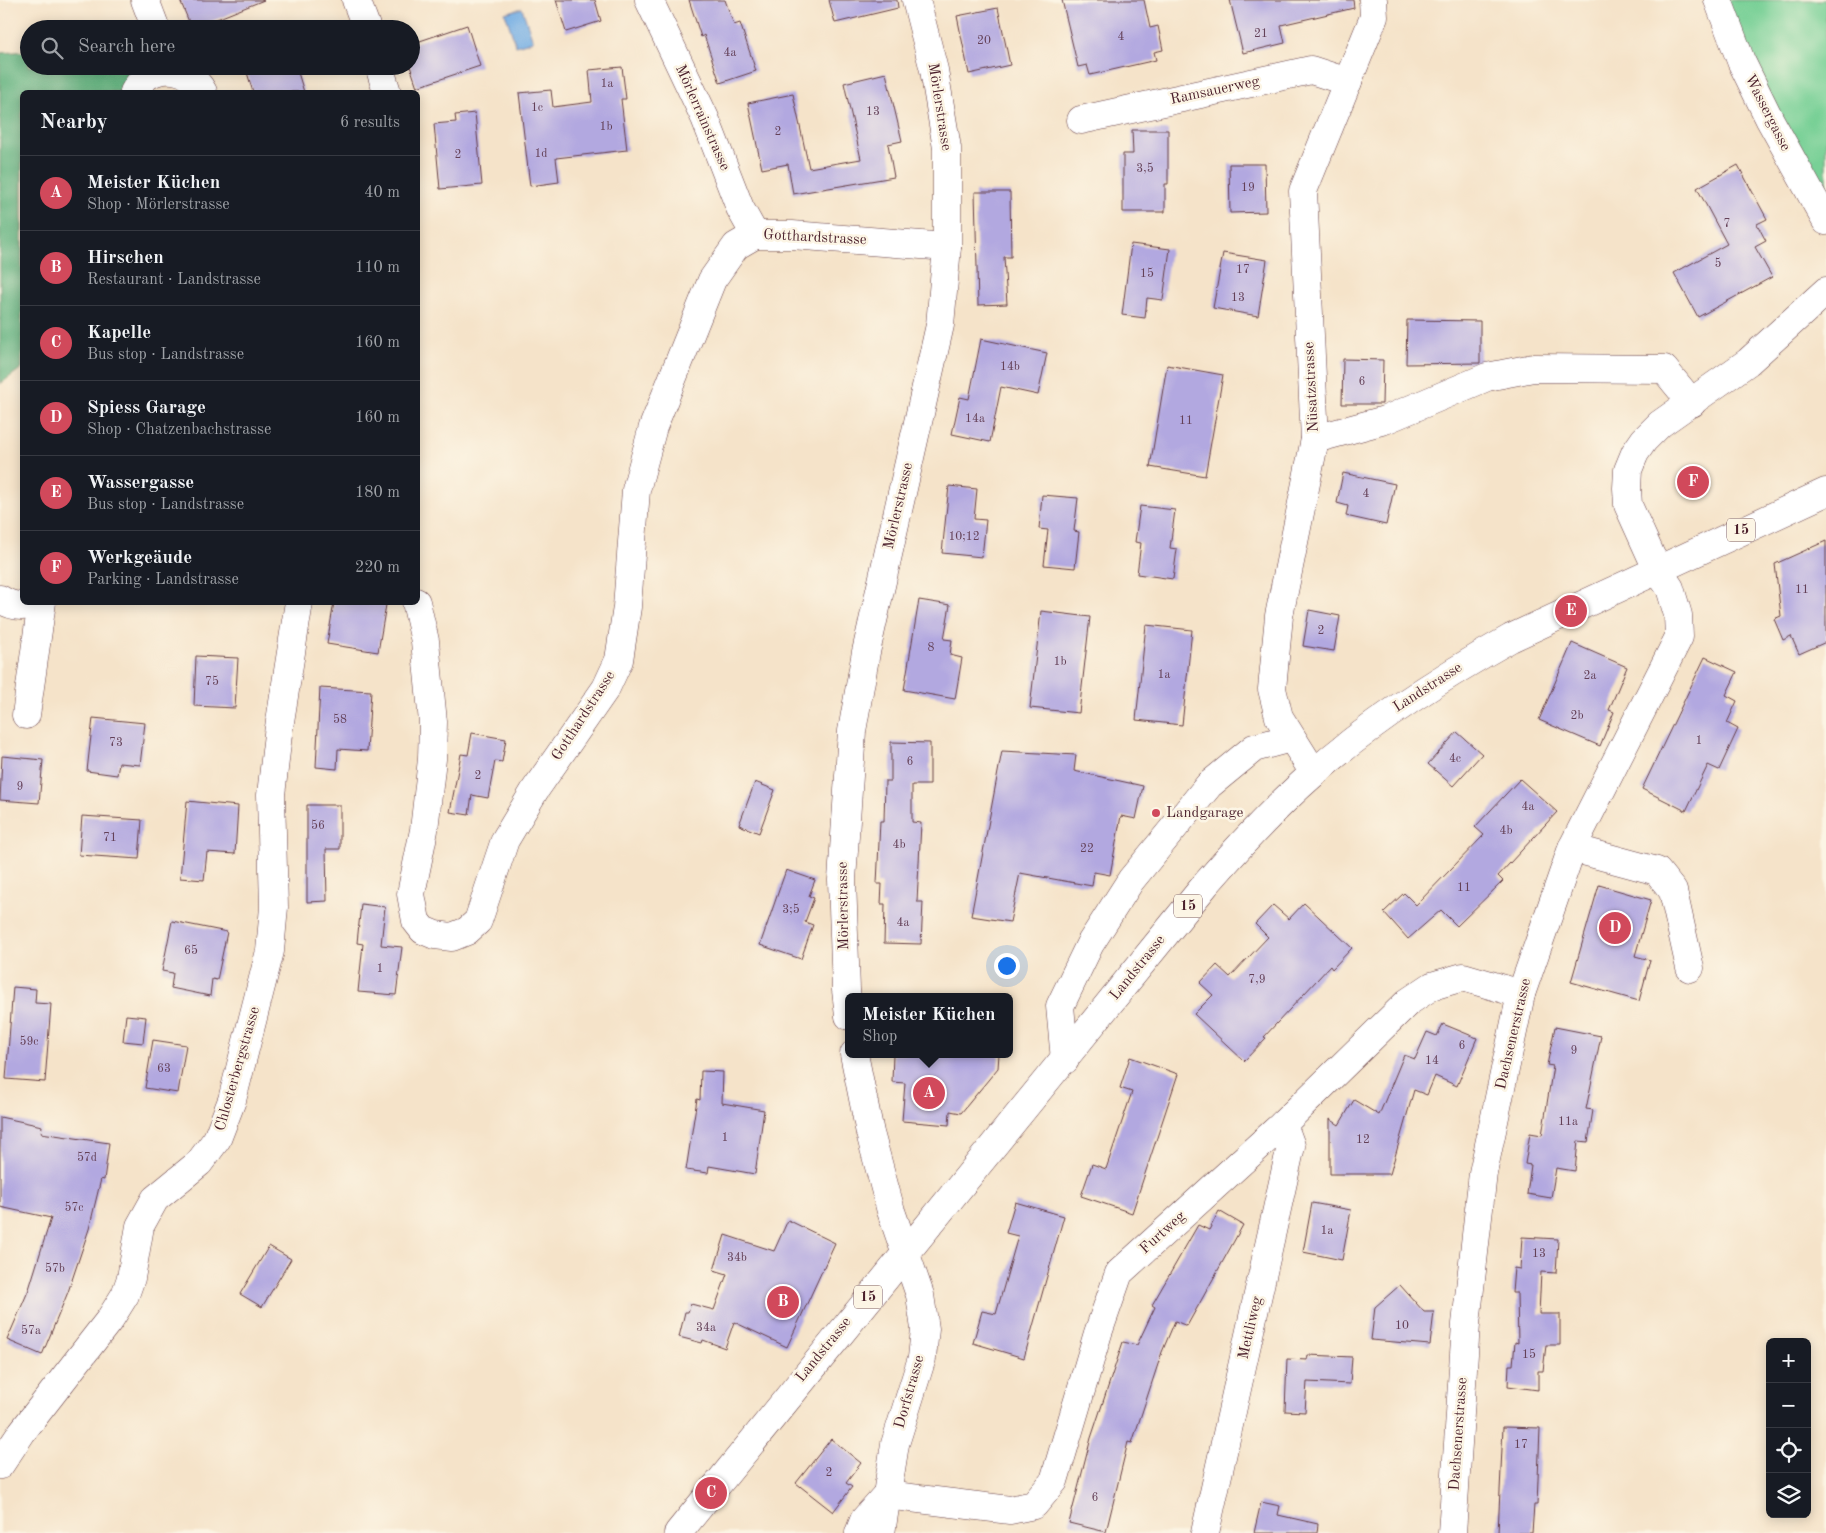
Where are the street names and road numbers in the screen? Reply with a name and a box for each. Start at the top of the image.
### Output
street label: Mörlerstrasse [925,62,953,152]
street label: Mörlerrainstrasse [672,63,732,173]
street label: Wassergasse [1741,72,1793,154]
street label: Ramsauerweg [1169,74,1261,108]
street label: Gotthardstrasse [763,228,867,248]
street label: Nüsatzstrasse [1302,341,1322,433]
street label: Mörlerstrasse [882,461,916,551]
road number: 15 [1727,518,1755,542]
street label: Landstrasse [1391,660,1465,716]
street label: Gotthardstrasse [550,668,619,763]
street label: Mörlerstrasse [836,862,852,950]
road number: 15 [1174,894,1202,918]
street label: Landstrasse [1107,933,1169,1003]
street label: Dachsenerstrasse [1494,977,1534,1091]
street label: Chlosterbergstrasse [213,1005,263,1133]
street label: Furtweg [1137,1209,1189,1257]
road number: 15 [854,1285,882,1308]
street label: Mettliweg [1236,1295,1266,1361]
street label: Landstrasse [793,1315,855,1385]
street label: Dorfstrasse [892,1354,928,1430]
street label: Dachsenerstrasse [1448,1377,1470,1491]

